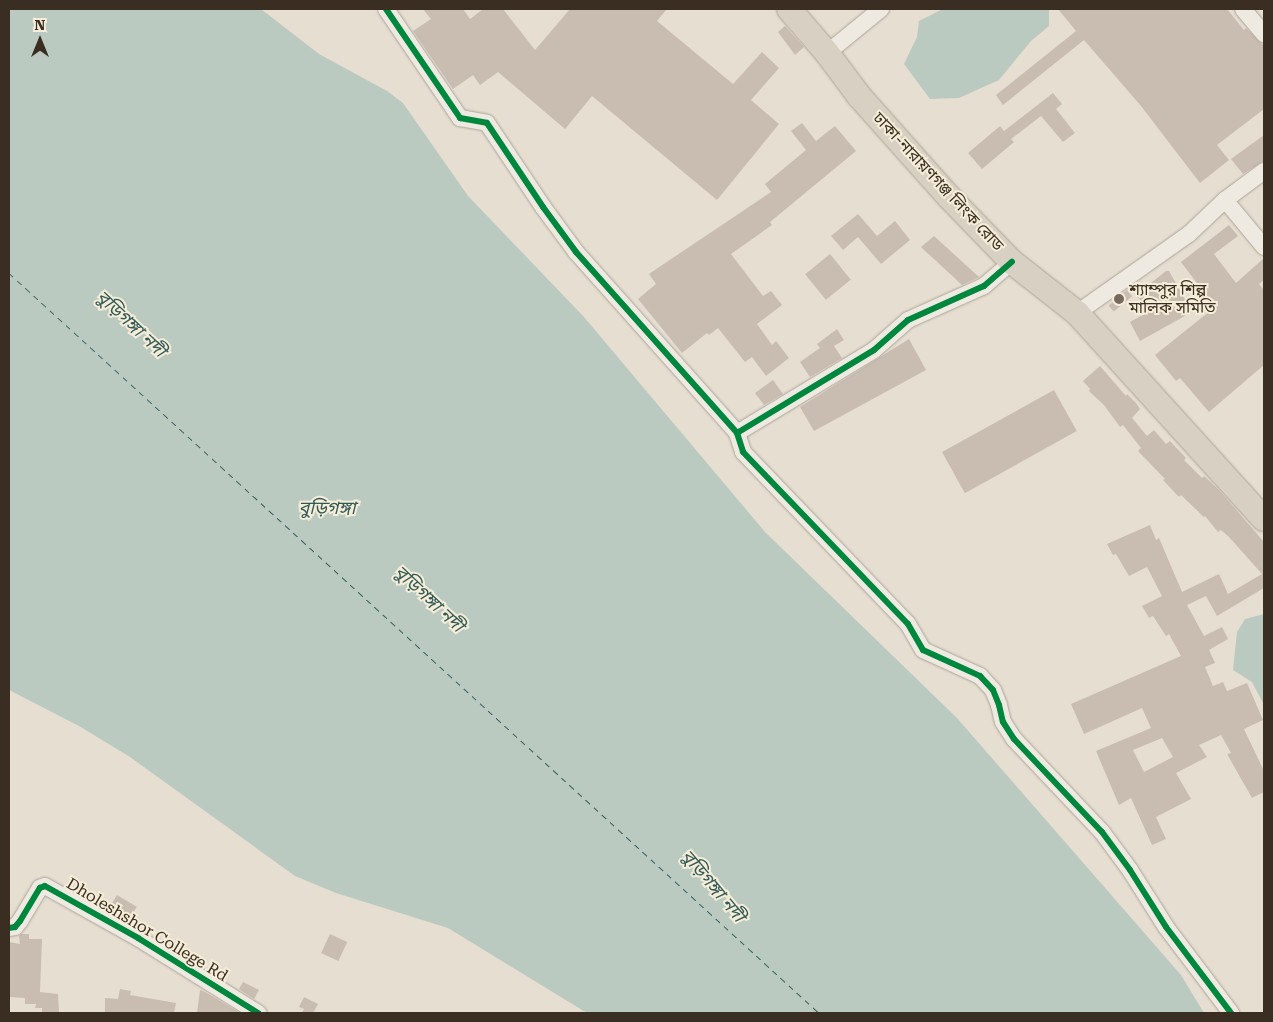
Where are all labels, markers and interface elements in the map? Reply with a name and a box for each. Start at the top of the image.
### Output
north arrow [15,15,65,65]
text: N [35,17,45,33]
street label: ঢাকা-নারায়ণগঞ্জ লিংক রোড [869,109,1007,255]
place label: শ্যাম্পুর শিল্প মালিক সমিতি [1129,280,1216,318]
water label: বুড়িগঙ্গা নদী [92,286,170,362]
marker: শ্যাম্পুর শিল্প মালিক সমিতি [1113,293,1125,305]
water label: বুড়িগঙ্গা [298,497,356,519]
water label: বুড়িগঙ্গা নদী [390,561,468,637]
water label: বুড়িগঙ্গা নদী [677,846,749,926]
street label: Dholeshshor College Rd [63,874,231,986]

